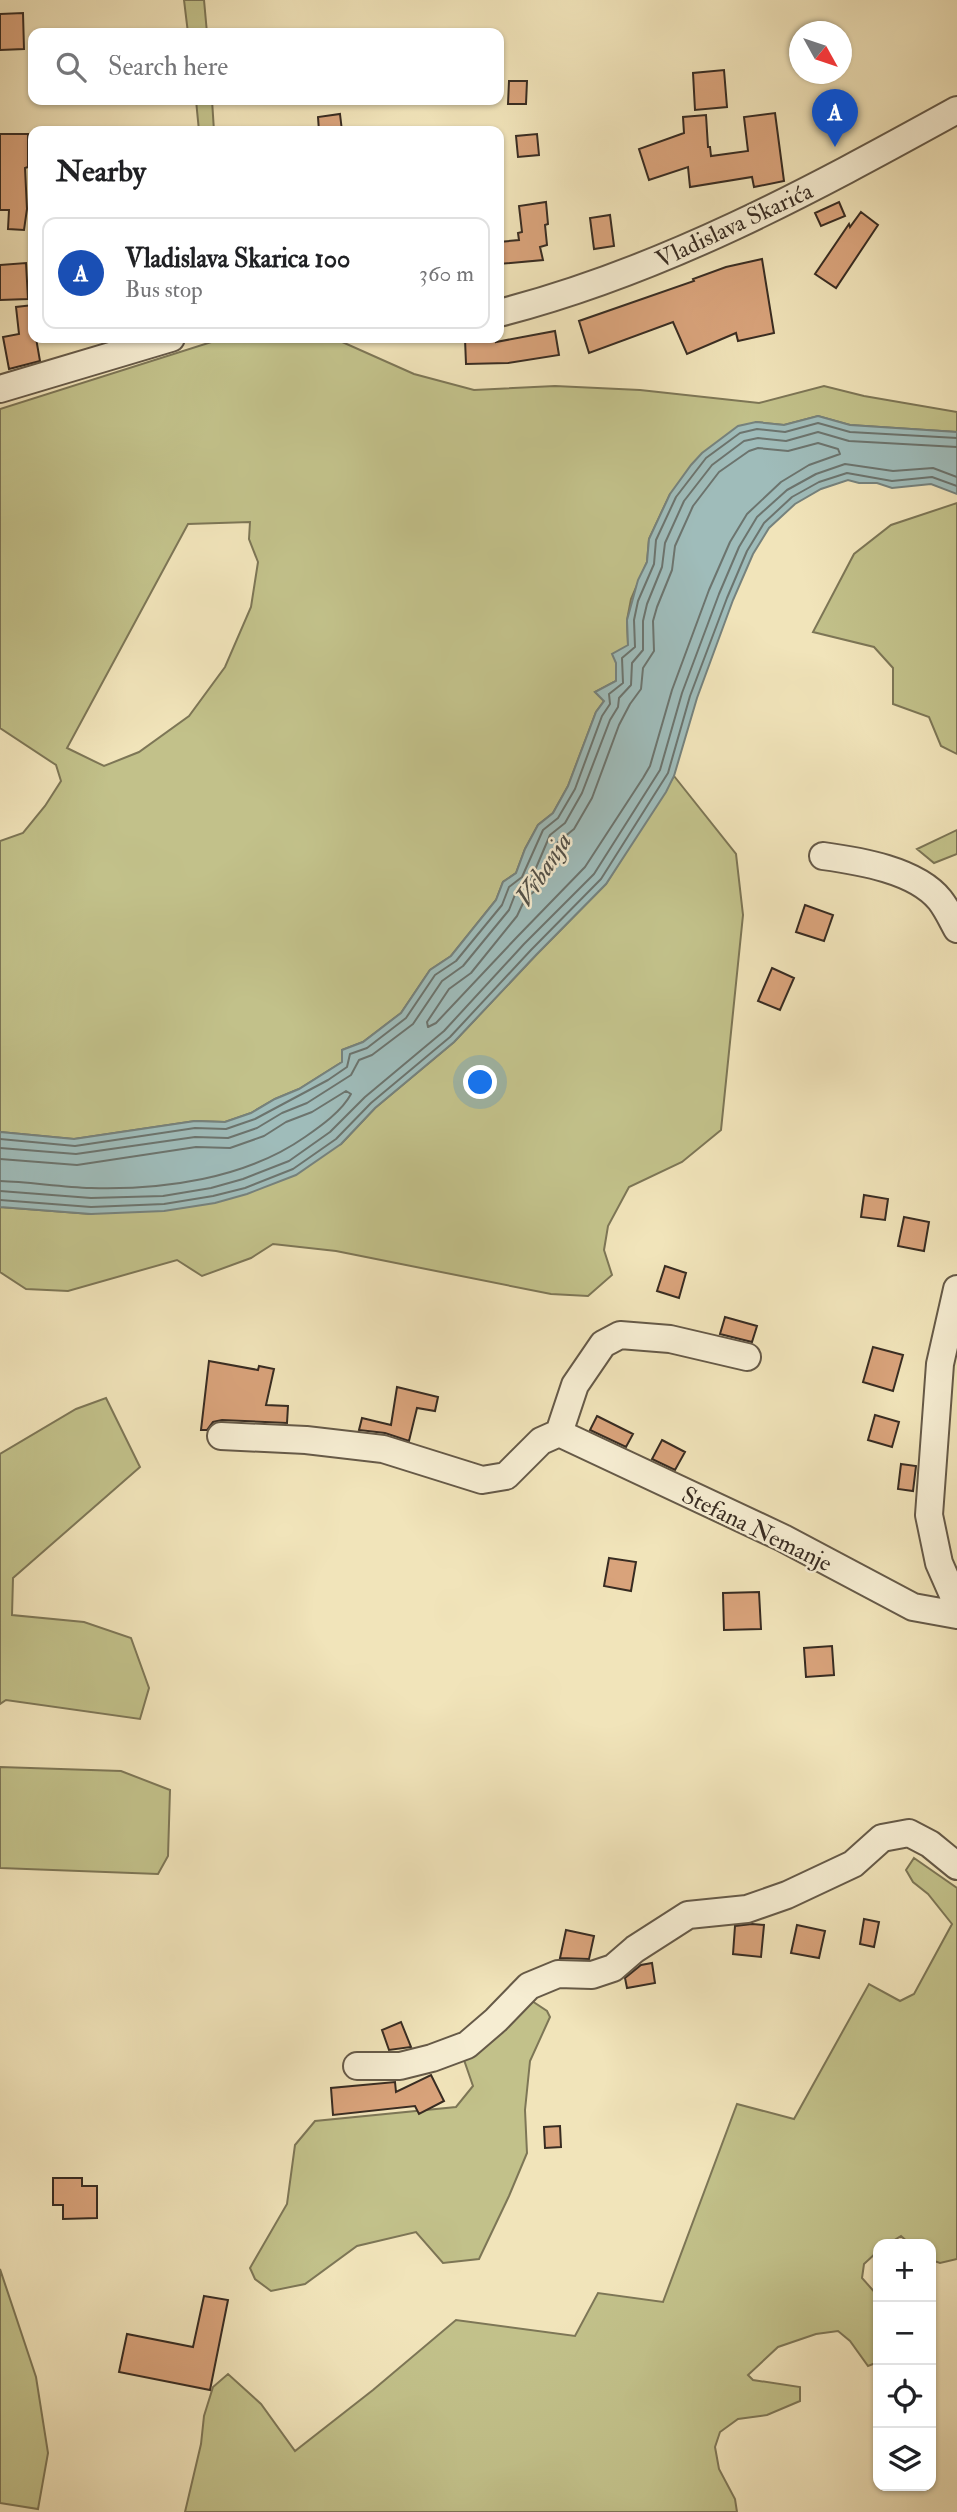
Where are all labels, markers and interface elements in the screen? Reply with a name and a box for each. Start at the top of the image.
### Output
north arrow [789,21,852,84]
search box [28,28,504,105]
icon: search [52,48,90,86]
text: Search here [108,51,228,83]
pin: A [812,89,858,147]
text: Nearby [56,153,146,190]
street label: Vladislava Skarića [651,175,819,275]
text: Vladislava Skarica 100 [125,243,350,275]
text: A [74,259,88,288]
text: 360 m [419,259,474,288]
text: Bus stop [125,275,203,304]
water label: Vrbanja [508,827,579,912]
your location [463,1065,497,1099]
street label: Stefana Nemanje [677,1480,837,1579]
map controls [873,2239,936,2491]
button: + [873,2239,936,2302]
button: − [873,2302,936,2365]
button: locate [873,2365,936,2428]
button: layers [873,2428,936,2491]

